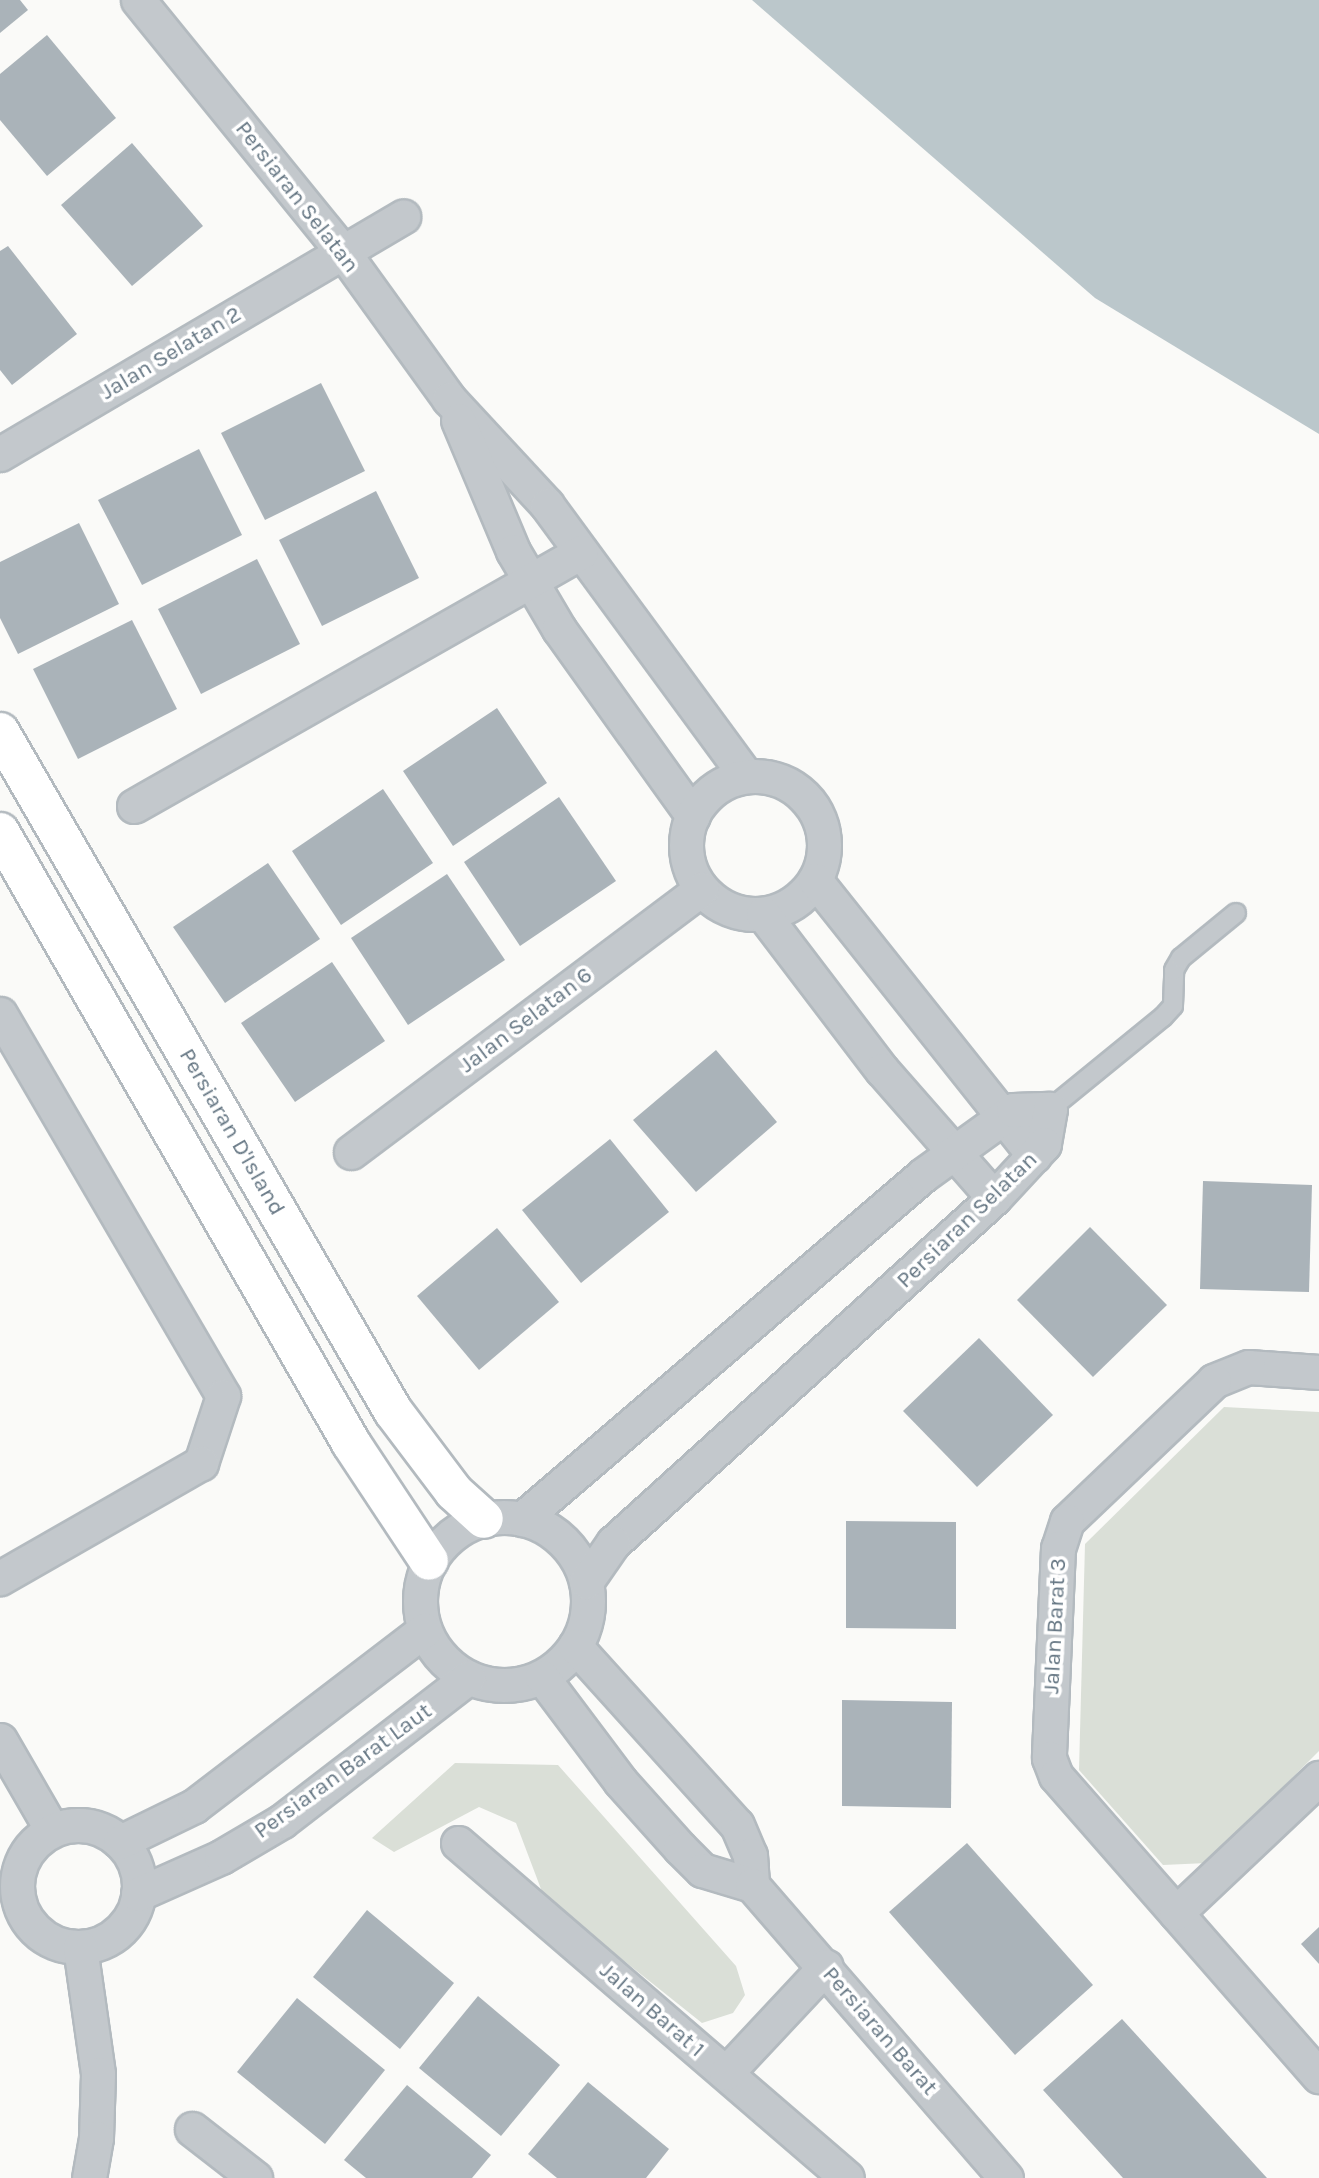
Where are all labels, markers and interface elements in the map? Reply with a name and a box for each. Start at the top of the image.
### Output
street label: Persiaran Selatan [229,116,365,278]
street label: Jalan Selatan 2 [96,300,246,406]
street label: Jalan Selatan 6 [454,961,598,1079]
street label: Persiaran D'Island [173,1044,291,1220]
street label: Persiaran Selatan [891,1146,1043,1294]
street label: Jalan Barat 3 [1038,1557,1072,1695]
street label: Persiaran Barat Laut [249,1697,437,1845]
street label: Jalan Barat 1 [594,1957,710,2063]
street label: Persiaran Barat [817,1961,943,2101]

